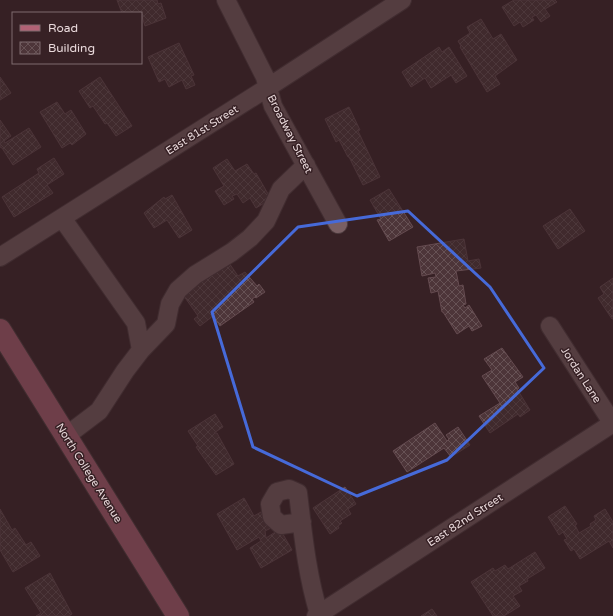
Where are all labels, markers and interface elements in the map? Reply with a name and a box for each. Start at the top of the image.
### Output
legend [12,12,142,64]
text: Road [48,21,78,35]
text: Building [48,41,95,55]
street label: Broadway Street [265,93,315,175]
street label: East 81st Street [163,103,241,157]
street label: Jordan Lane [558,345,604,405]
street label: North College Avenue [53,421,125,525]
street label: East 82nd Street [425,491,505,549]

